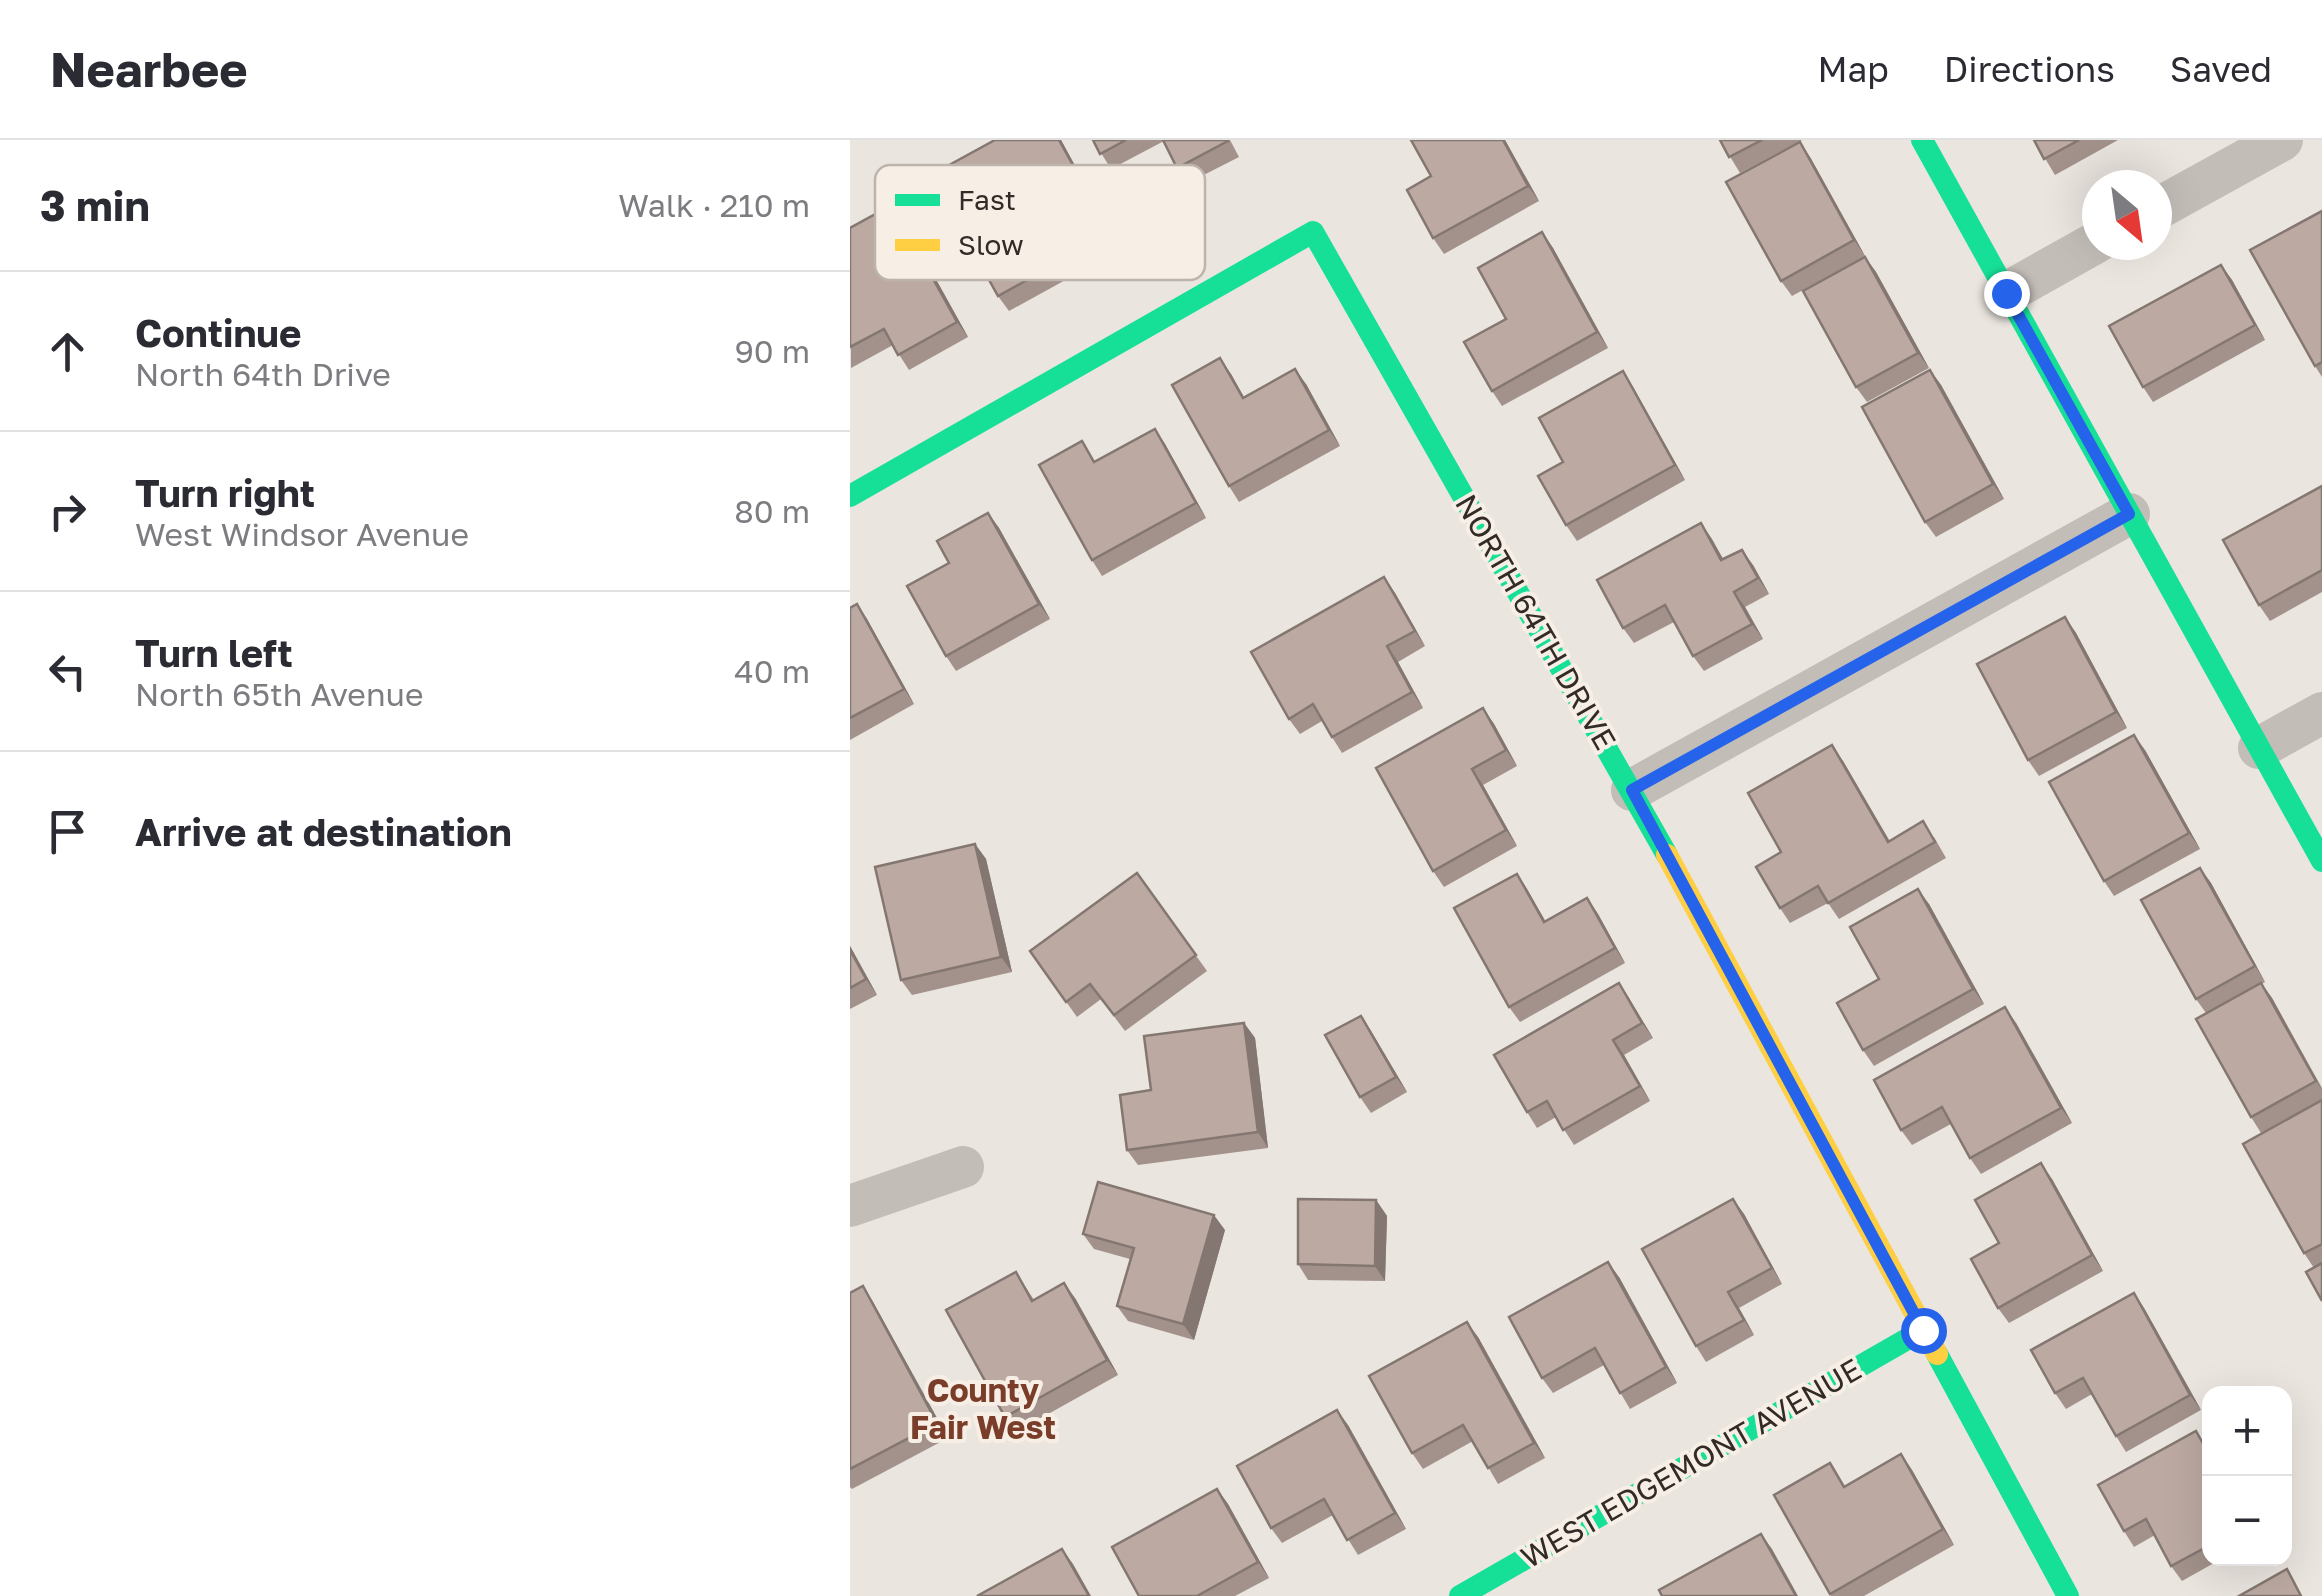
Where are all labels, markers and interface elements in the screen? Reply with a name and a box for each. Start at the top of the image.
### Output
text: Nearbee [50,40,248,98]
text: Map [1817,48,1889,90]
text: Directions [1944,48,2115,90]
text: Saved [2170,48,2272,90]
legend [875,165,1205,280]
north arrow [2082,170,2172,260]
text: 3 min [40,180,150,230]
text: Fast [958,183,1016,216]
text: Walk · 210 m [618,186,810,224]
text: Slow [958,228,1024,261]
route end [1984,271,2030,317]
text: Continue [135,310,301,355]
icon: ahead [40,324,95,379]
text: 90 m [734,332,810,370]
text: North 64th Drive [135,355,391,393]
text: Turn right [135,470,315,515]
icon: right [40,484,95,539]
street label: NORTH 64TH DRIVE [1448,488,1624,756]
text: 80 m [734,492,810,530]
text: West Windsor Avenue [135,515,469,553]
text: Turn left [135,630,293,675]
icon: left [40,644,95,699]
text: 40 m [734,652,810,690]
text: North 65th Avenue [135,675,423,713]
icon: arrive [40,804,95,859]
text: Arrive at destination [135,809,512,854]
route start [1901,1308,1947,1354]
street label: WEST EDGEMONT AVENUE [1515,1351,1867,1575]
district label: County Fair West [910,1371,1056,1446]
map controls [2202,1386,2292,1566]
button: + [2202,1386,2292,1476]
button: − [2202,1476,2292,1566]

